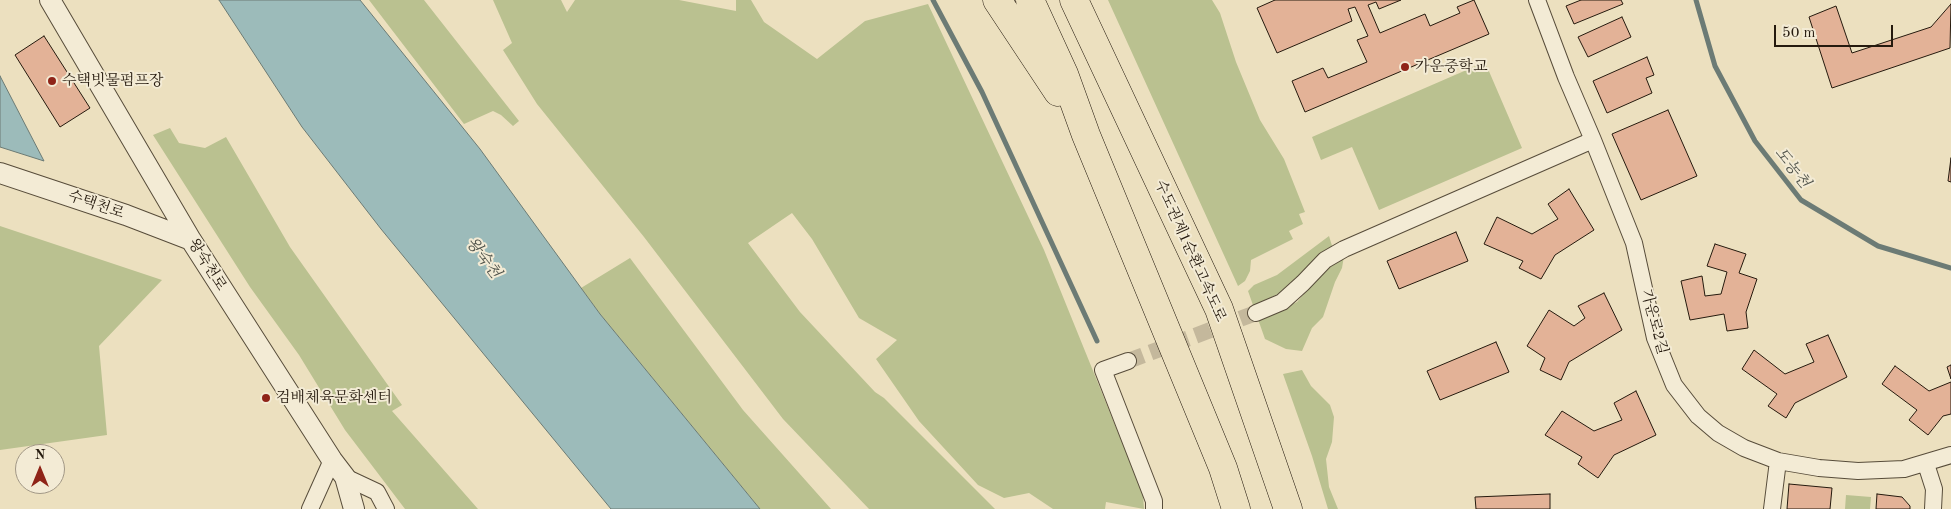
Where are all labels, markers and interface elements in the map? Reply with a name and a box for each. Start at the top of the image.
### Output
scale bar [1776,15,1895,47]
text: 50 m [1782,26,1816,41]
place label: 가운중학교 [1415,58,1487,76]
marker: 가운중학교 [1399,61,1411,73]
place label: 수택빗물펌프장 [62,72,163,90]
marker: 수택빗물펌프장 [46,75,58,87]
water label: 도농천 [1770,144,1814,192]
street label: 수도권제1순환고속도로 [1151,177,1229,325]
street label: 수택천로 [66,187,126,223]
water label: 왕숙천 [461,234,505,282]
street label: 왕숙천로 [184,236,230,294]
street label: 가운로2길 [1637,287,1671,357]
place label: 검배체육문화센터 [276,389,392,407]
marker: 검배체육문화센터 [260,392,272,404]
north arrow [15,444,65,494]
text: N [35,448,45,462]

